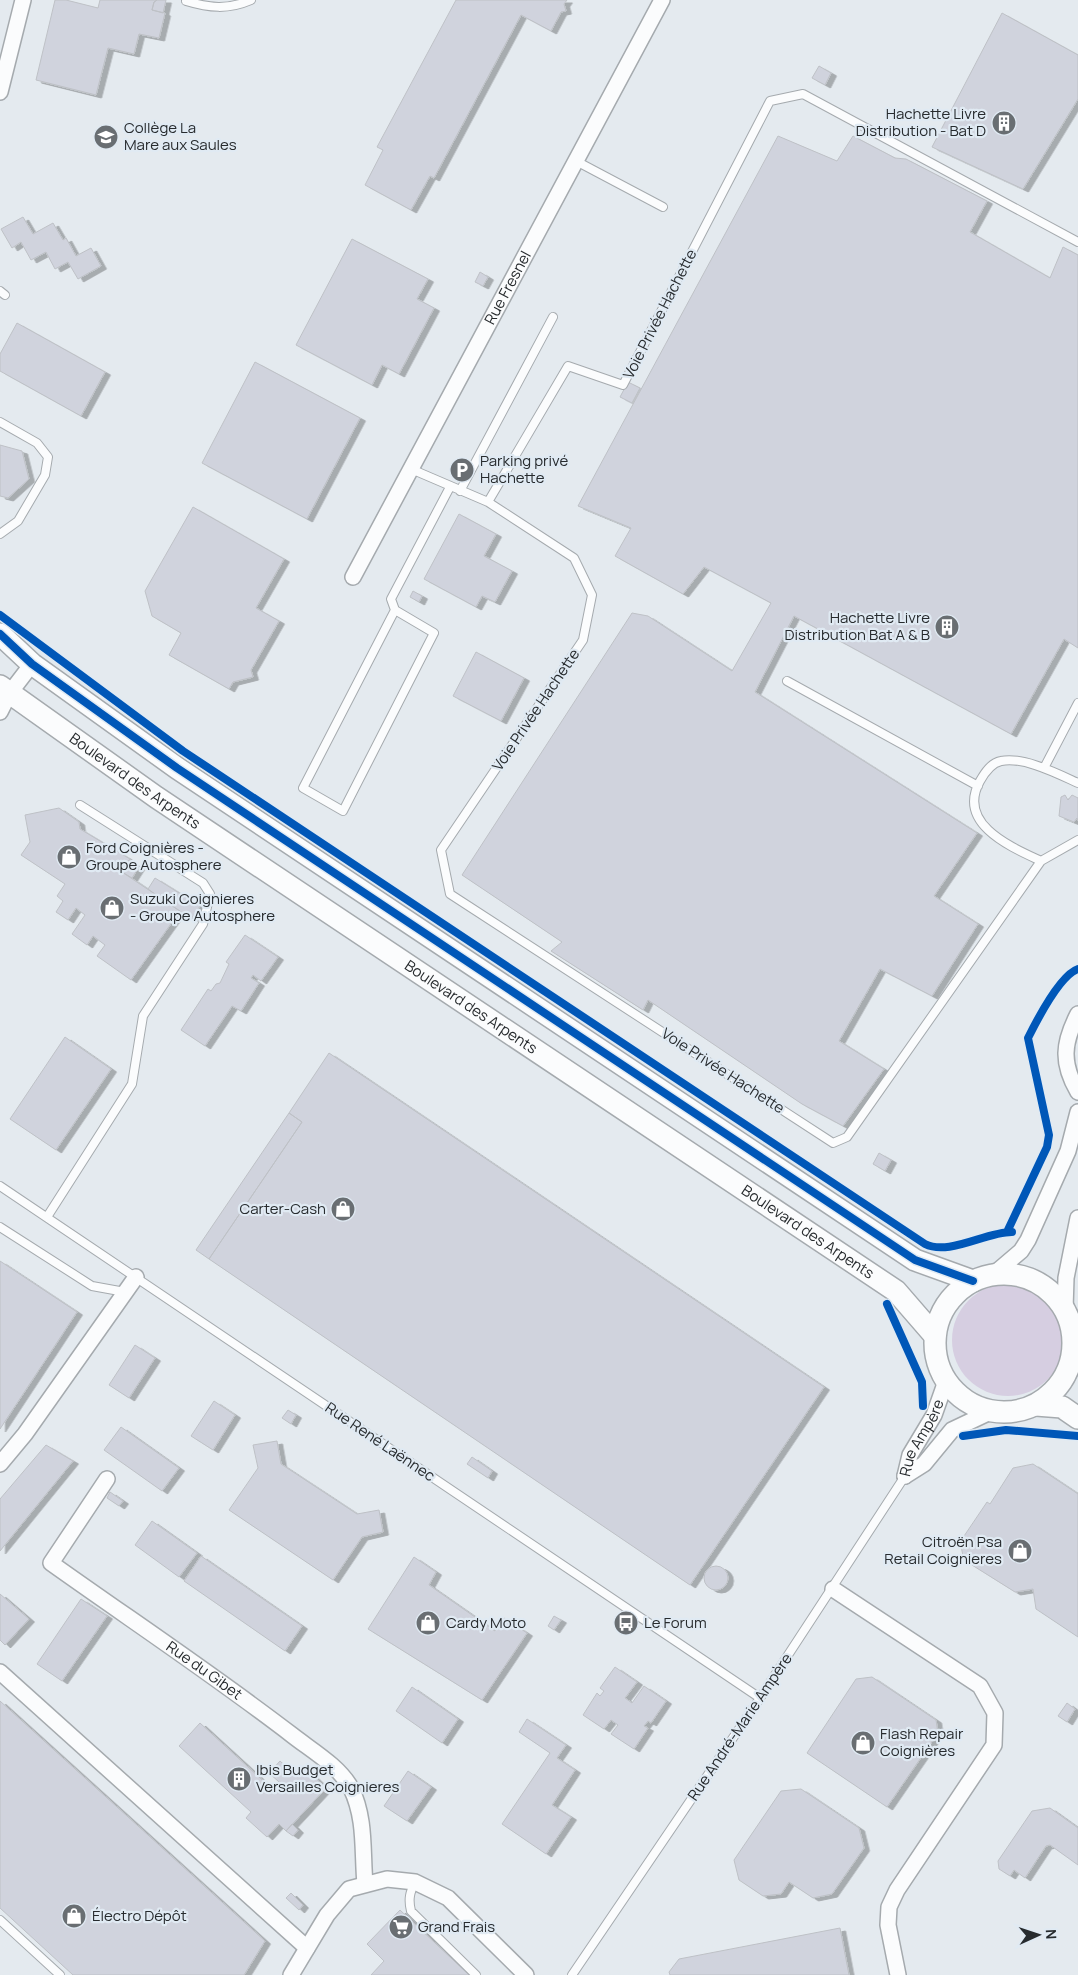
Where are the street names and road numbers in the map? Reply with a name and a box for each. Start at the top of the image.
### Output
street label: Voie Privée Hachette [618,245,701,382]
street label: Rue Fresnel [479,247,536,328]
street label: Voie Privée Hachette [487,644,584,775]
street label: Boulevard des Arpents [65,728,205,834]
street label: Boulevard des Arpents [401,955,542,1059]
street label: Voie Privée Hachette [658,1023,789,1118]
street label: Boulevard des Arpents [738,1180,879,1284]
street label: Rue Ampère [894,1396,949,1478]
street label: Rue René Laënnec [321,1397,439,1486]
street label: Rue du Gibet [162,1636,247,1704]
street label: Rue André-Marie Ampère [682,1649,797,1804]

